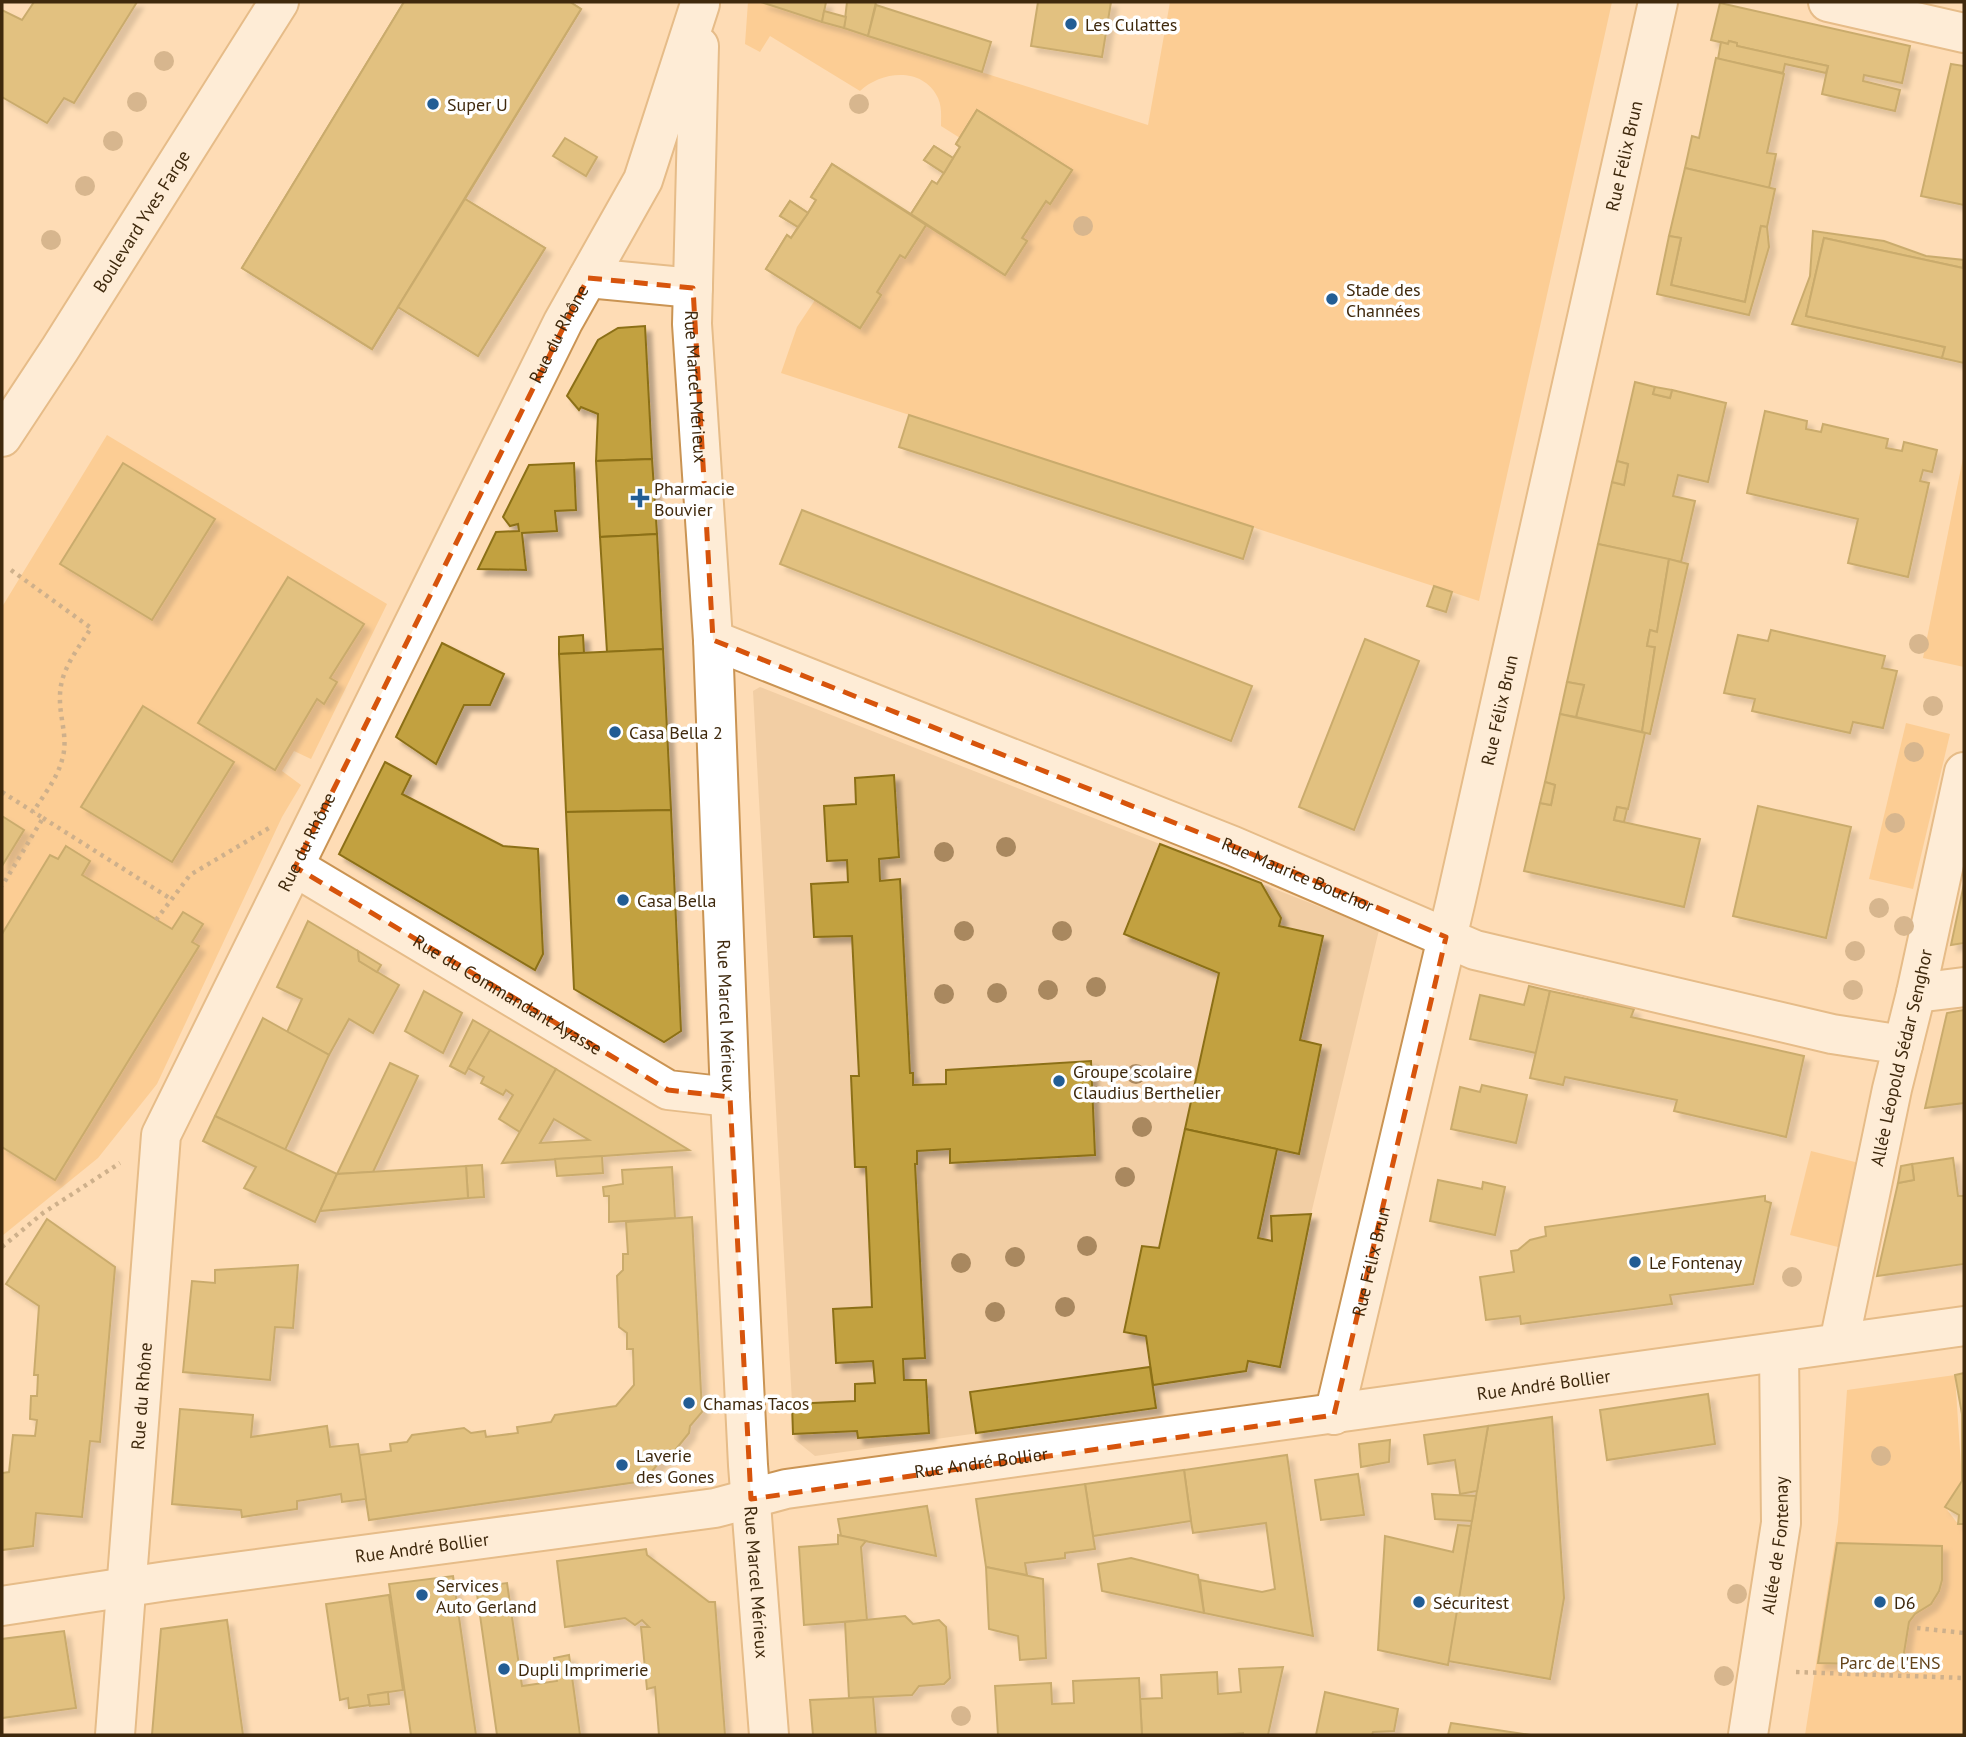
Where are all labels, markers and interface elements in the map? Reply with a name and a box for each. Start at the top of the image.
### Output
place label: Les Culattes [1085,13,1177,36]
marker: Les Culattes [1063,16,1079,32]
place label: Super U [447,93,508,116]
marker: Super U [425,96,441,112]
street label: Rue Félix Brun [1600,98,1647,213]
street label: Boulevard Yves Farge [87,145,194,296]
place label: Stade des Channées [1346,278,1421,322]
street label: Rue du Rhône [523,281,593,387]
marker: Stade des Channées [1324,291,1340,307]
street label: Rue Marcel Mérieux [680,310,713,464]
place label: Pharmacie Bouvier [654,477,735,521]
marker: Pharmacie Bouvier [632,490,648,506]
street label: Rue Félix Brun [1475,653,1522,767]
place label: Casa Bella 2 [629,721,723,744]
marker: Casa Bella 2 [607,724,623,740]
street label: Rue du Rhône [272,788,340,895]
street label: Rue Maurice Bouchor [1219,831,1378,917]
place label: Casa Bella [637,889,716,912]
marker: Casa Bella [615,892,631,908]
street label: Rue du Commandant Ayasse [409,929,607,1060]
street label: Rue Marcel Mérieux [713,939,741,1093]
street label: Allée Léopold Sédar Senghor [1865,947,1937,1168]
place label: Groupe scolaire Claudius Berthelier [1073,1060,1221,1104]
marker: Groupe scolaire Claudius Berthelier [1051,1073,1067,1089]
street label: Rue Félix Brun [1346,1204,1395,1319]
place label: Le Fontenay [1649,1251,1743,1274]
marker: Le Fontenay [1627,1254,1643,1270]
street label: Rue du Rhône [125,1341,157,1451]
street label: Rue André Bollier [1475,1364,1612,1405]
place label: Chamas Tacos [703,1392,809,1415]
marker: Chamas Tacos [681,1395,697,1411]
street label: Rue André Bollier [913,1441,1049,1483]
place label: Laverie des Gones [636,1444,714,1488]
marker: Laverie des Gones [614,1457,630,1473]
street label: Allée de Fontenay [1755,1475,1793,1616]
street label: Rue Marcel Mérieux [740,1505,775,1659]
street label: Rue André Bollier [354,1527,490,1567]
place label: Services Auto Gerland [436,1574,537,1618]
marker: Services Auto Gerland [414,1587,430,1603]
place label: Sécuritest [1433,1591,1509,1614]
place label: D6 [1894,1591,1916,1614]
marker: Sécuritest [1411,1594,1427,1610]
marker: D6 [1872,1594,1888,1610]
park label: Parc de l'ENS [1839,1651,1941,1674]
place label: Dupli Imprimerie [518,1658,648,1681]
marker: Dupli Imprimerie [496,1661,512,1677]

